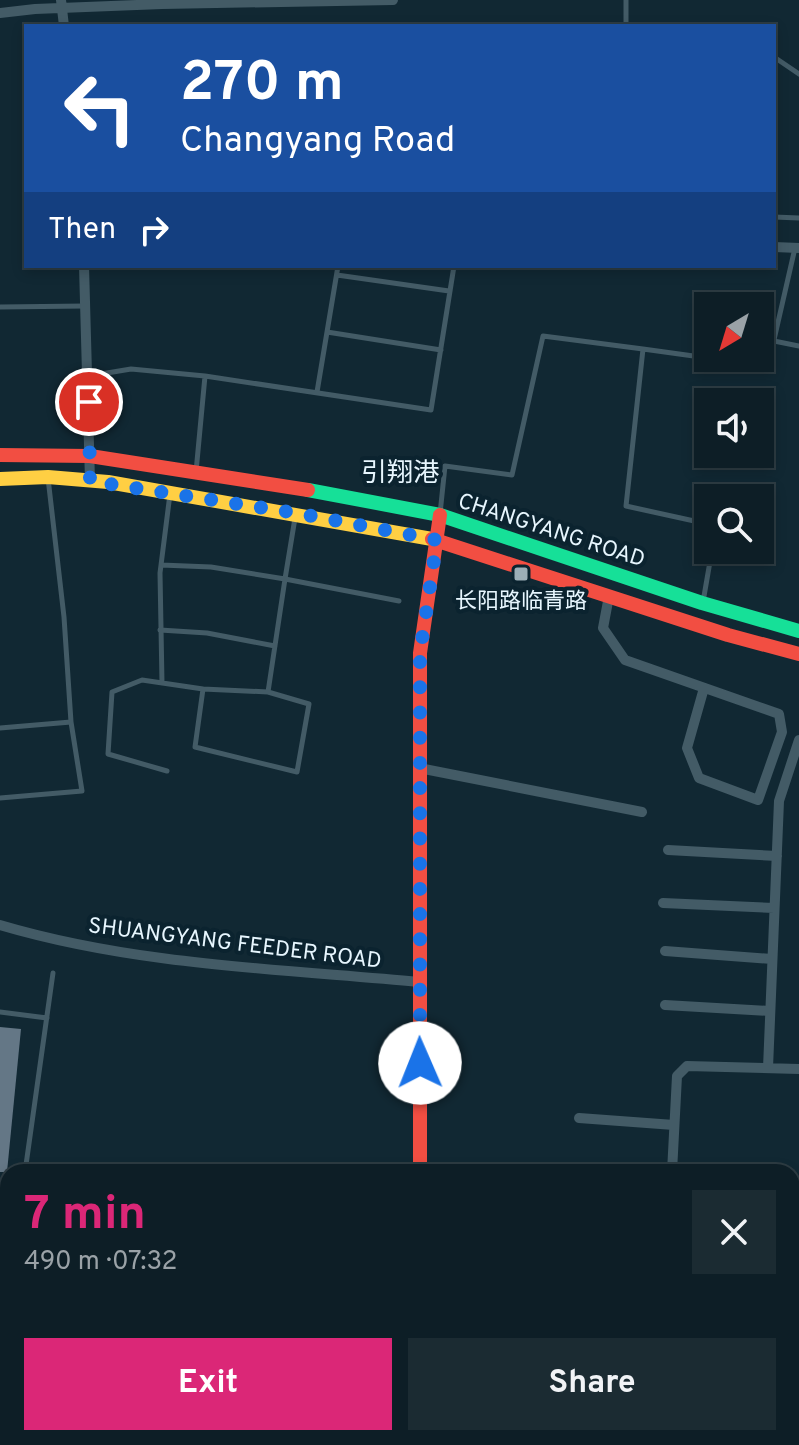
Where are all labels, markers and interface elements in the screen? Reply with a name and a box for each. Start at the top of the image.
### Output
text: 270 m [180,50,344,120]
icon: left [48,56,152,160]
text: Changyang Road [180,119,455,165]
icon: right [132,208,176,252]
text: Then [48,212,116,249]
north arrow [694,292,774,372]
map controls [694,292,774,564]
pin [55,368,123,436]
icon: arrive [67,380,111,424]
button: sound [694,388,774,468]
district label: 引翔港 [361,458,439,491]
button: search [694,484,774,564]
street label: CHANGYANG ROAD [454,488,648,574]
marker: 长阳路临青路 [512,565,530,583]
place label: 长阳路临青路 [455,589,587,616]
street label: SHUANGYANG FEEDER ROAD [87,913,383,976]
position arrow [378,1021,462,1105]
text: 7 min [24,1186,146,1246]
button: close [692,1190,776,1274]
text: 490 m · 07:32 [24,1246,177,1279]
button: Exit [24,1338,392,1430]
button: Share [408,1338,776,1430]

